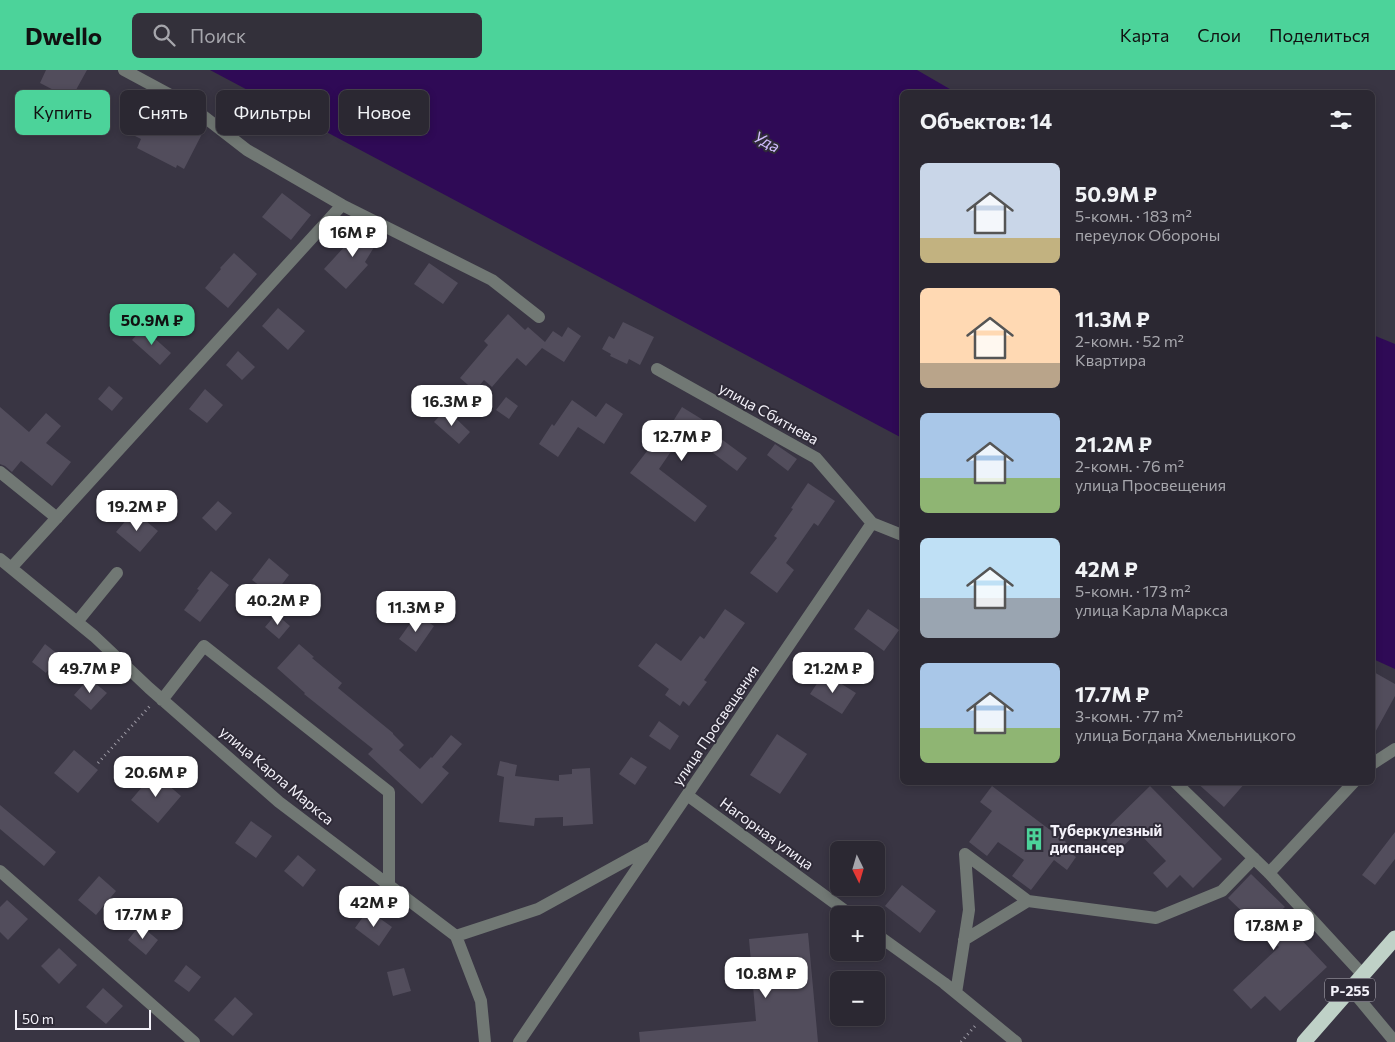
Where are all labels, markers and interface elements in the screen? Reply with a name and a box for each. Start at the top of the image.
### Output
search box [132,13,482,58]
text: Dwello [25,21,102,50]
icon: search [150,21,178,49]
text: Поиск [190,24,246,47]
text: Карта [1120,24,1169,46]
text: Слои [1197,24,1241,46]
text: Поделиться [1269,24,1370,46]
chip: Купить [15,90,110,135]
chip: Снять [120,90,206,135]
chip: Фильтры [216,90,329,135]
chip: Новое [339,90,429,135]
icon: filters [1327,106,1355,134]
text: Объектов: 14 [920,108,1052,133]
water label: Уда [751,126,783,156]
text: 50.9M ₽ [1075,181,1157,206]
icon: home [960,183,1020,243]
text: 5-комн. · 183 m² [1075,206,1192,225]
pin: 16M ₽ [318,216,388,258]
text: 16M ₽ [330,222,376,241]
text: переулок Обороны [1075,225,1220,244]
pin: 50.9M ₽ [106,304,198,346]
text: 11.3M ₽ [1075,306,1150,331]
icon: home [960,308,1020,368]
text: 50.9M ₽ [121,310,183,329]
text: 2-комн. · 52 m² [1075,331,1184,350]
text: Квартира [1075,350,1146,369]
street label: улица Сбитнева [716,378,822,448]
pin: 16.3M ₽ [406,384,498,427]
text: 16.3M ₽ [422,391,482,410]
pin: 12.7M ₽ [636,420,728,462]
text: 12.7M ₽ [653,426,711,445]
text: 21.2M ₽ [1075,431,1152,456]
icon: home [960,433,1020,493]
text: 2-комн. · 76 m² [1075,456,1184,475]
text: улица Просвещения [1075,475,1226,494]
pin: 19.2M ₽ [91,490,183,532]
text: 19.2M ₽ [107,496,167,515]
text: 42M ₽ [1075,556,1138,581]
icon: home [960,558,1020,618]
text: 5-комн. · 173 m² [1075,581,1191,600]
pin: 40.2M ₽ [232,584,324,626]
text: 40.2M ₽ [247,590,309,609]
pin: 11.3M ₽ [370,590,462,633]
text: 11.3M ₽ [387,597,445,616]
text: улица Карла Маркса [1075,600,1228,619]
pin: 49.7M ₽ [44,652,136,694]
pin: 21.2M ₽ [787,652,879,694]
text: 49.7M ₽ [59,658,121,677]
text: 21.2M ₽ [804,658,862,677]
street label: улица Просвещения [668,661,762,789]
text: 17.7M ₽ [1075,681,1149,706]
icon: home [960,683,1020,743]
text: 3-комн. · 77 m² [1075,706,1183,725]
street label: улица Карла Маркса [216,722,338,828]
text: улица Богдана Хмельницкого [1075,725,1296,744]
pin: 20.6M ₽ [110,756,202,798]
text: 20.6M ₽ [125,762,187,781]
street label: Нагорная улица [717,793,817,873]
place label: Туберкулезный диспансер [1050,821,1162,856]
building icon: Туберкулезный диспансер [1021,826,1047,852]
north arrow [830,841,885,896]
map controls [830,841,885,1026]
pin: 42M ₽ [339,886,409,928]
text: 42M ₽ [350,892,398,911]
pin: 17.7M ₽ [97,898,189,940]
text: 17.7M ₽ [115,904,171,923]
button: + [830,906,885,961]
pin: 17.8M ₽ [1228,908,1320,951]
text: 17.8M ₽ [1245,915,1303,934]
pin: 10.8M ₽ [720,956,812,999]
text: 10.8M ₽ [736,963,796,982]
button: − [830,971,885,1026]
road number: Р-255 [1325,978,1375,1002]
scale bar [15,1007,151,1030]
text: 50 m [22,1010,54,1027]

